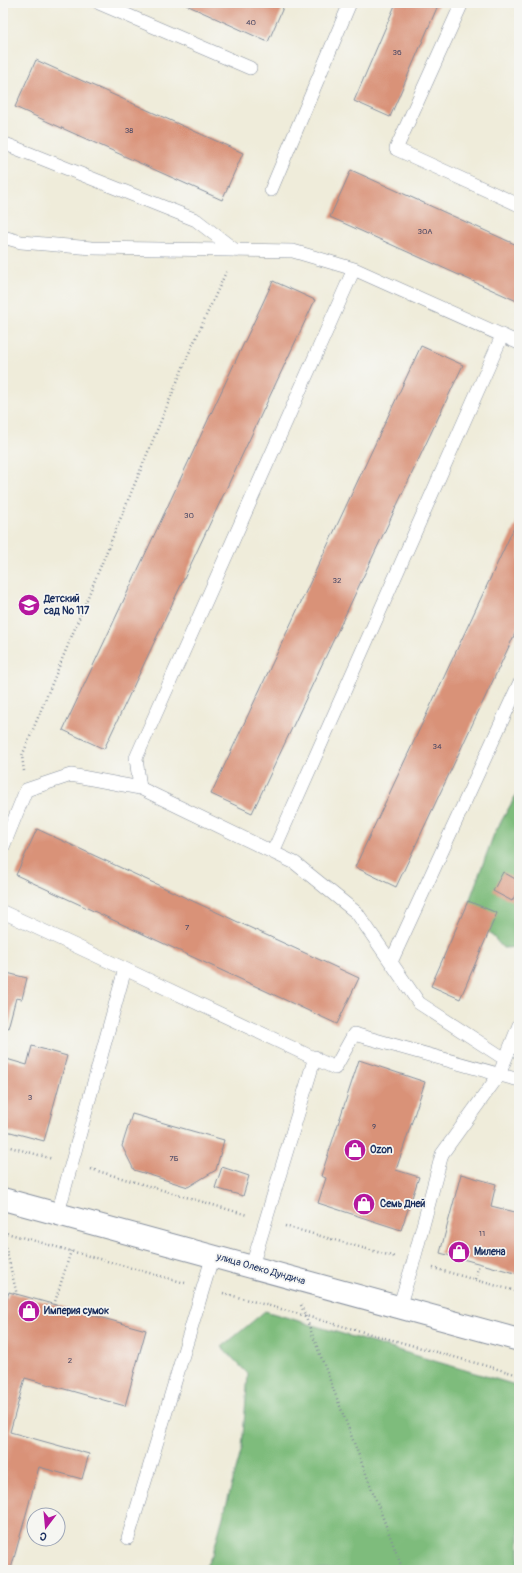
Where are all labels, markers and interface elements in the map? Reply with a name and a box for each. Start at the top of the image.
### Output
house number: 40 [246,18,257,27]
house number: 36 [392,48,402,57]
house number: 38 [125,126,133,135]
house number: 30А [417,227,433,236]
house number: 30 [184,511,194,520]
house number: 32 [333,576,342,585]
school or university icon: Детский сад № 117 [16,592,42,618]
place label: Детский сад № 117 [43,593,90,617]
house number: 34 [432,742,442,751]
house number: 7 [185,923,190,932]
house number: 3 [28,1093,33,1102]
house number: 9 [372,1122,376,1131]
shop icon: Ozon [342,1137,368,1163]
place label: Ozon [370,1144,393,1156]
house number: 7Б [169,1154,179,1163]
shop icon: Семь Дней [351,1191,377,1217]
place label: Семь Дней [380,1198,425,1210]
house number: 11 [479,1229,485,1238]
shop icon: Милена [446,1239,472,1265]
place label: Милена [474,1246,506,1258]
street label: улица Олеко Дундича [214,1250,307,1288]
shop icon: Империя сумок [16,1298,42,1324]
place label: Империя сумок [44,1305,110,1317]
house number: 2 [68,1356,73,1365]
north arrow [26,1507,66,1547]
text: С [38,1529,48,1543]

